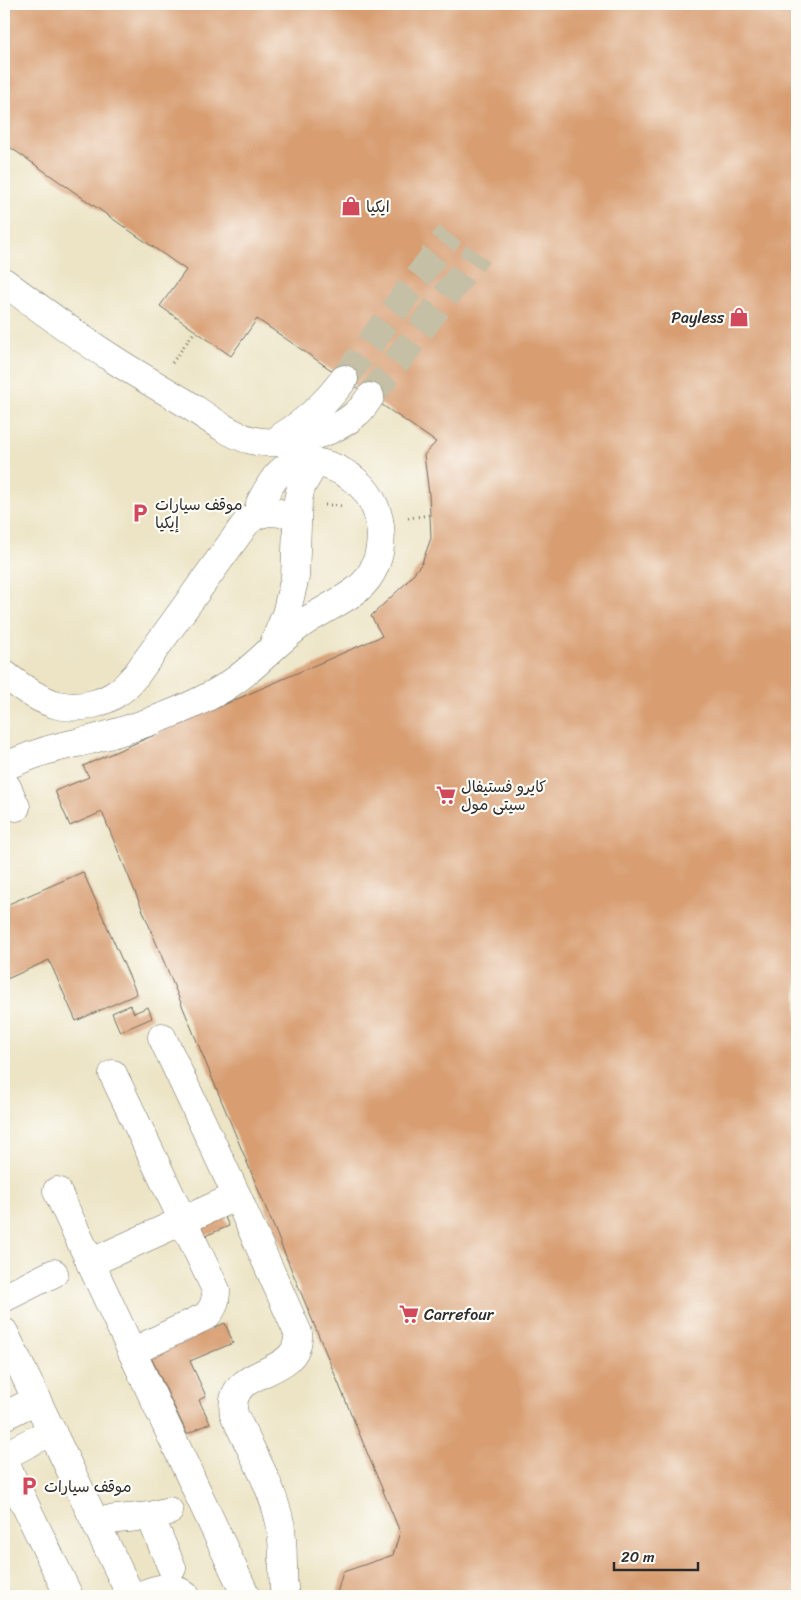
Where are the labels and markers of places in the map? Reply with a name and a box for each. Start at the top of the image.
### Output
place label: ايكيا [366,192,390,221]
shop icon: ايكيا [340,195,362,217]
place label: Payless [671,303,725,332]
shop icon: Payless [728,306,750,328]
place label: موقف سيارات إيكيا [155,490,243,537]
parking icon: موقف سيارات إيكيا [129,502,151,524]
place label: كايرو فستيفال سيتى مول [461,772,547,819]
supermarket icon: كايرو فستيفال سيتى مول [435,784,457,806]
place label: Carrefour [424,1300,495,1329]
supermarket icon: Carrefour [398,1303,420,1325]
place label: موقف سيارات [44,1472,132,1501]
parking icon: موقف سيارات [18,1475,40,1497]

